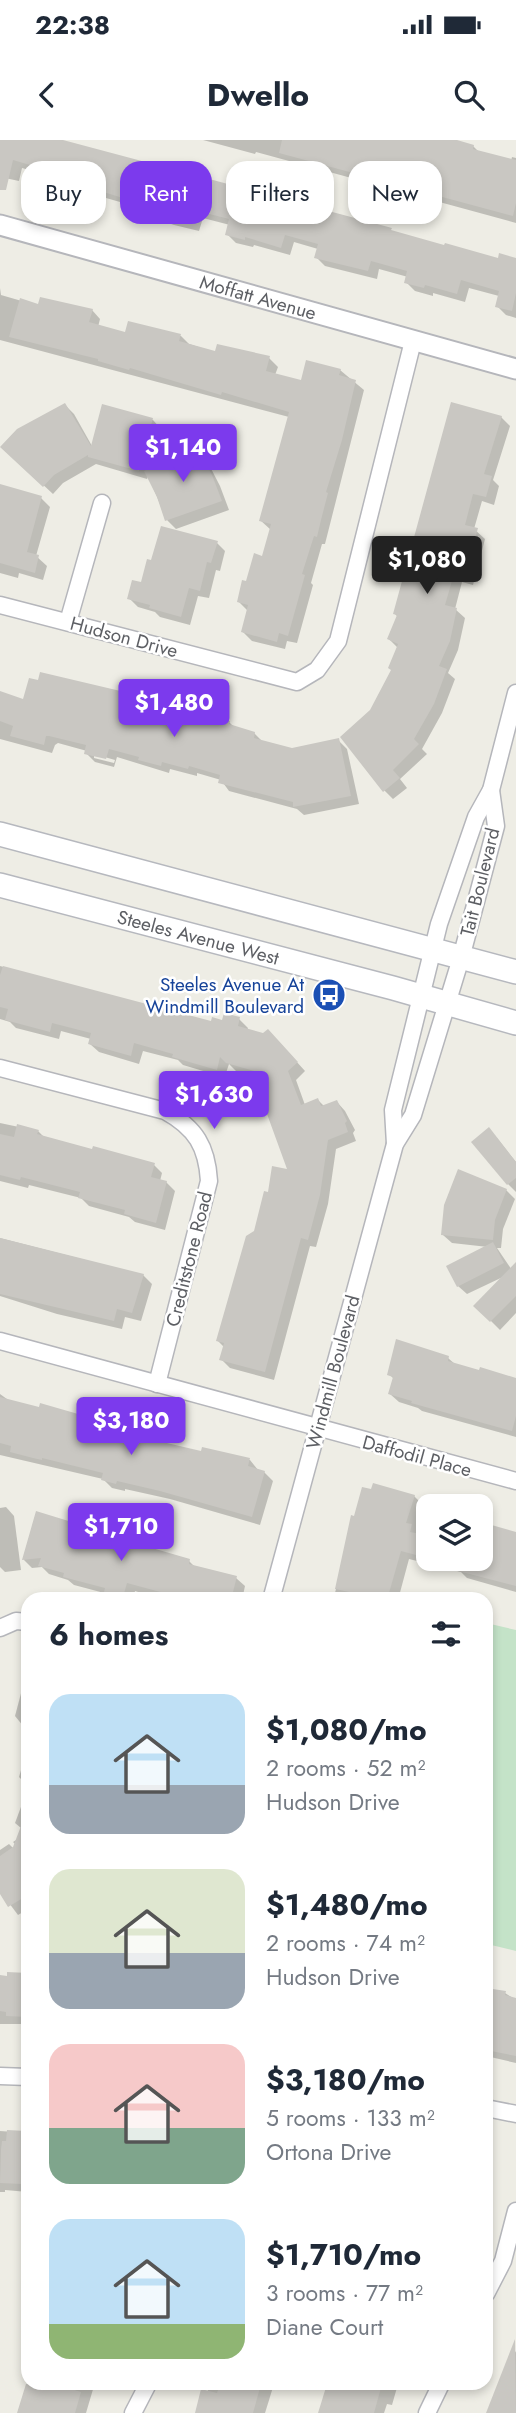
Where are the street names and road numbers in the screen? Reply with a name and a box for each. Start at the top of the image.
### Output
street label: Moffatt Avenue [197,268,320,326]
street label: Hudson Drive [67,610,181,664]
street label: Tait Boulevard [453,825,507,939]
street label: Steeles Avenue West [114,903,283,971]
street label: Creditstone Road [159,1189,219,1329]
street label: Windmill Boulevard [299,1292,367,1452]
street label: Daffodil Place [359,1428,475,1484]

